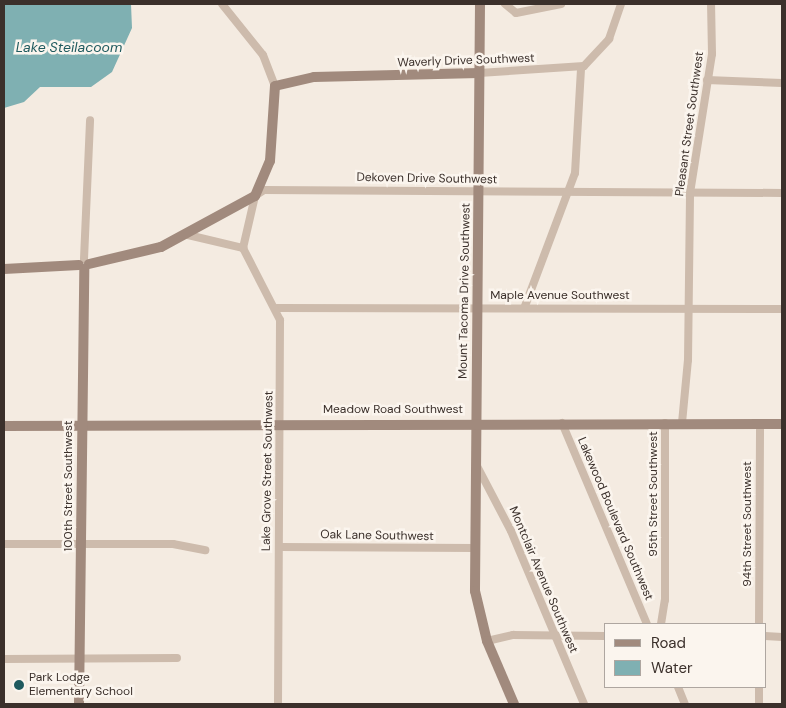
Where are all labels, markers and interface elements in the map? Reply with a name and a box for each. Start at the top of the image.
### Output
water label: Lake Steilacoom [16,39,122,55]
street label: Waverly Drive Southwest [397,51,535,71]
street label: Pleasant Street Southwest [673,51,707,197]
street label: Dekoven Drive Southwest [356,171,498,187]
street label: Mount Tacoma Drive Southwest [456,203,474,379]
street label: Maple Avenue Southwest [490,289,630,303]
street label: Lake Grove Street Southwest [259,391,277,551]
street label: Meadow Road Southwest [323,403,463,417]
street label: 100th Street Southwest [62,421,76,551]
street label: 95th Street Southwest [647,431,661,557]
street label: Lakewood Boulevard Southwest [574,435,656,603]
street label: 94th Street Southwest [741,461,755,587]
street label: Montclair Avenue Southwest [506,504,580,656]
street label: Oak Lane Southwest [320,528,434,544]
legend [604,623,766,688]
text: Road [651,633,686,653]
text: Water [651,658,692,678]
place label: Park Lodge Elementary School [29,671,133,699]
marker: Park Lodge Elementary School [13,679,25,691]

